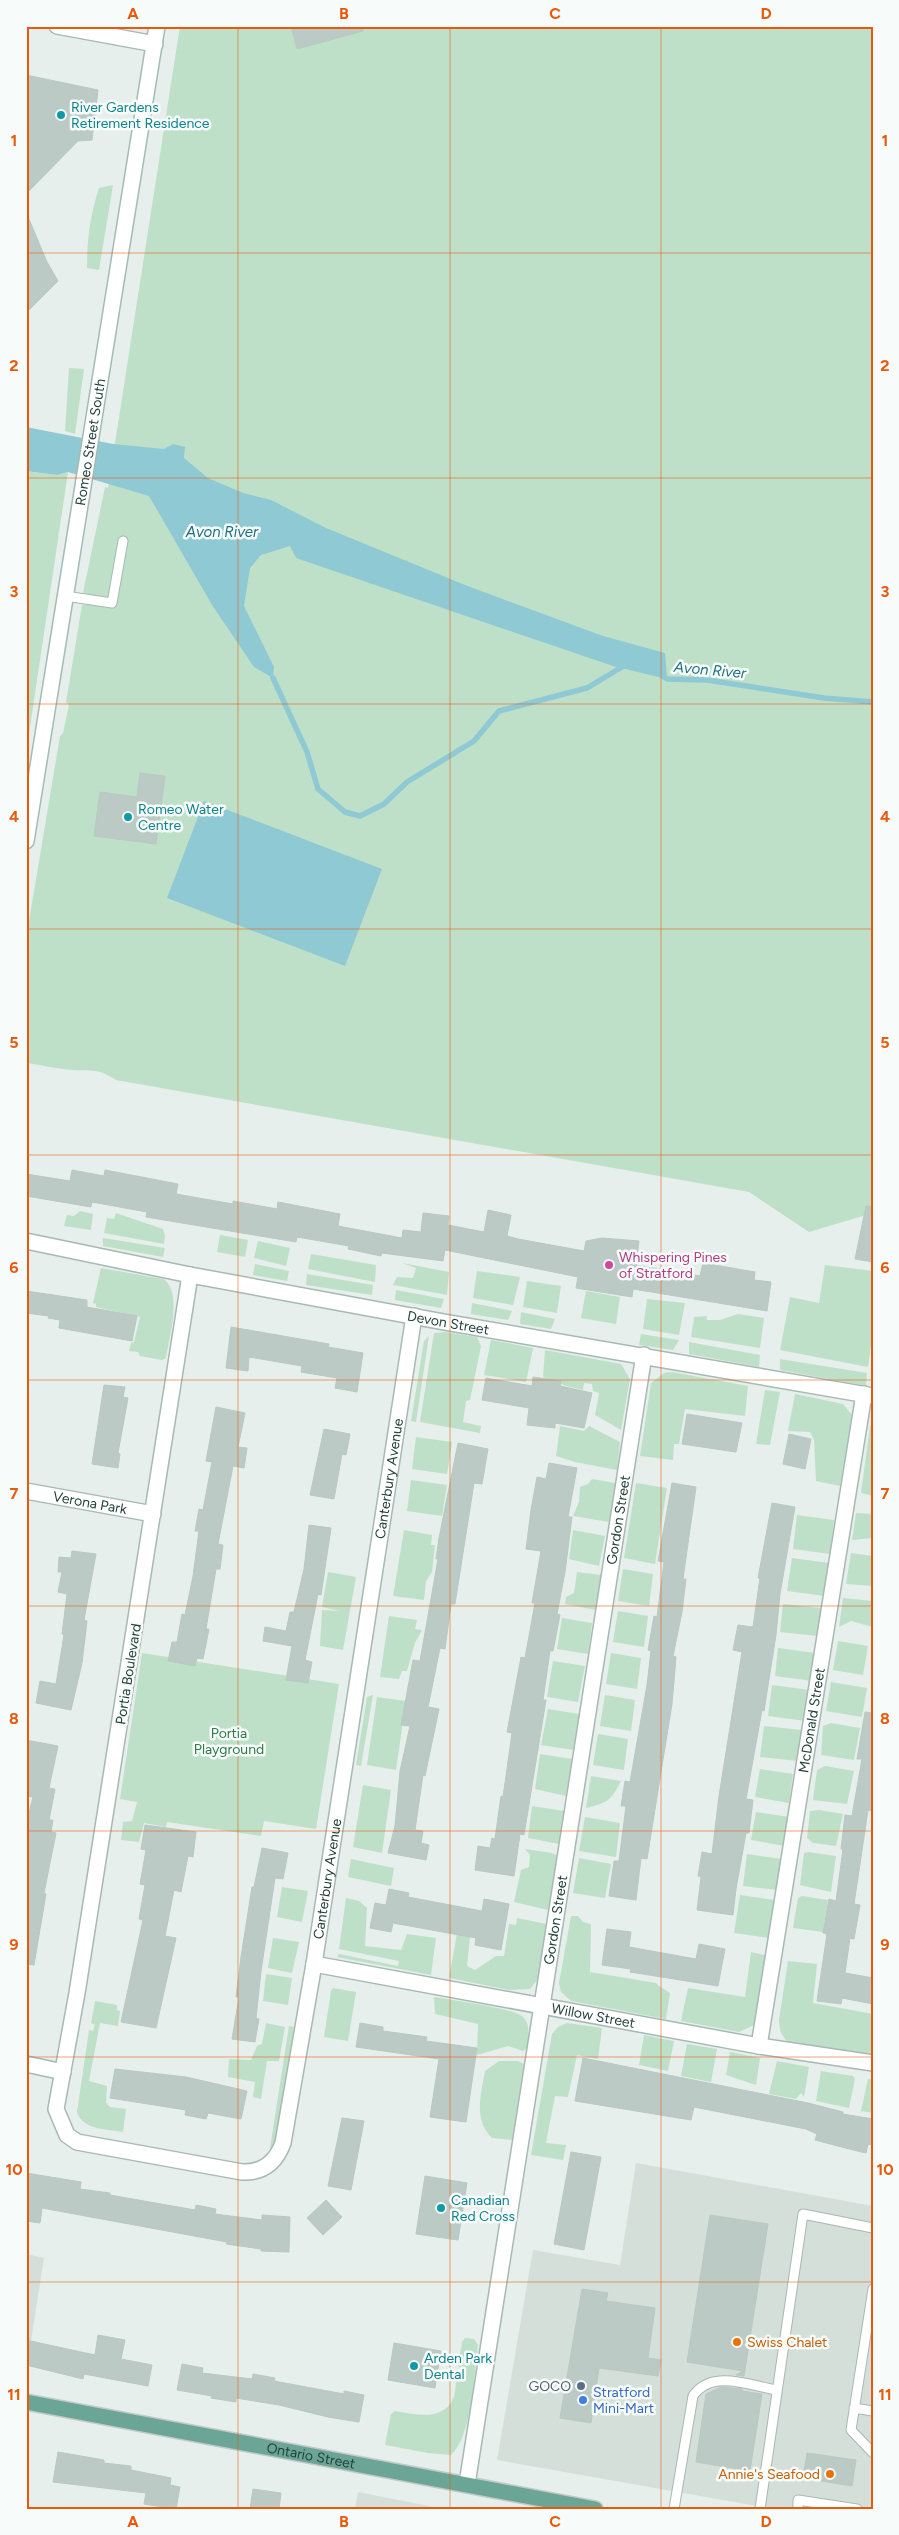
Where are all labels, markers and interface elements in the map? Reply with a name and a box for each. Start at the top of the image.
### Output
text: A [127,4,139,23]
text: B [339,4,349,23]
text: C [549,4,561,23]
text: D [760,4,772,23]
place label: River Gardens Retirement Residence [71,99,210,132]
marker: River Gardens Retirement Residence [55,109,67,121]
text: 1 [11,131,17,150]
text: 1 [882,131,888,150]
text: 2 [9,356,19,375]
text: 2 [880,356,890,375]
street label: Romeo Street South [72,377,109,507]
water label: Avon River [185,523,259,541]
text: 3 [10,582,19,601]
text: 3 [881,582,890,601]
water label: Avon River [672,658,748,682]
place label: Romeo Water Centre [138,801,224,834]
text: 4 [9,807,19,826]
text: 4 [880,807,890,826]
marker: Romeo Water Centre [122,811,134,823]
text: 5 [9,1033,19,1052]
text: 5 [880,1033,890,1052]
place label: Whispering Pines of Stratford [619,1249,727,1282]
text: 6 [9,1258,19,1277]
text: 6 [880,1258,890,1277]
marker: Whispering Pines of Stratford [603,1259,615,1271]
street label: Devon Street [406,1307,490,1339]
street label: Canterbury Avenue [372,1417,407,1540]
street label: Gordon Street [603,1474,634,1566]
text: 7 [10,1484,19,1503]
text: 7 [881,1484,890,1503]
street label: Verona Park [52,1488,128,1518]
street label: Portia Boulevard [112,1622,145,1726]
street label: McDonald Street [795,1667,829,1774]
text: 8 [9,1709,19,1728]
text: 8 [880,1709,890,1728]
park label: Portia Playground [194,1725,264,1758]
street label: Canterbury Avenue [310,1817,345,1940]
street label: Gordon Street [541,1874,571,1966]
text: 9 [9,1935,19,1954]
text: 9 [880,1935,890,1954]
street label: Willow Street [550,2000,636,2032]
text: 10 [5,2160,23,2179]
text: 10 [876,2160,894,2179]
place label: Canadian Red Cross [451,2192,515,2225]
marker: Canadian Red Cross [435,2202,447,2214]
place label: Swiss Chalet [747,2334,827,2351]
marker: Swiss Chalet [731,2336,743,2348]
place label: Arden Park Dental [424,2350,492,2383]
marker: Arden Park Dental [408,2360,420,2372]
place label: GOCO [529,2378,571,2395]
marker: GOCO [575,2380,587,2392]
place label: Stratford Mini-Mart [593,2384,654,2417]
text: 11 [7,2385,21,2404]
text: 11 [878,2385,892,2404]
marker: Stratford Mini-Mart [577,2394,589,2406]
street label: Ontario Street [265,2439,357,2473]
place label: Annie's Seafood [718,2466,820,2483]
marker: Annie's Seafood [824,2468,836,2480]
text: A [127,2512,139,2531]
text: B [339,2512,349,2531]
text: C [549,2512,561,2531]
text: D [760,2512,772,2531]

